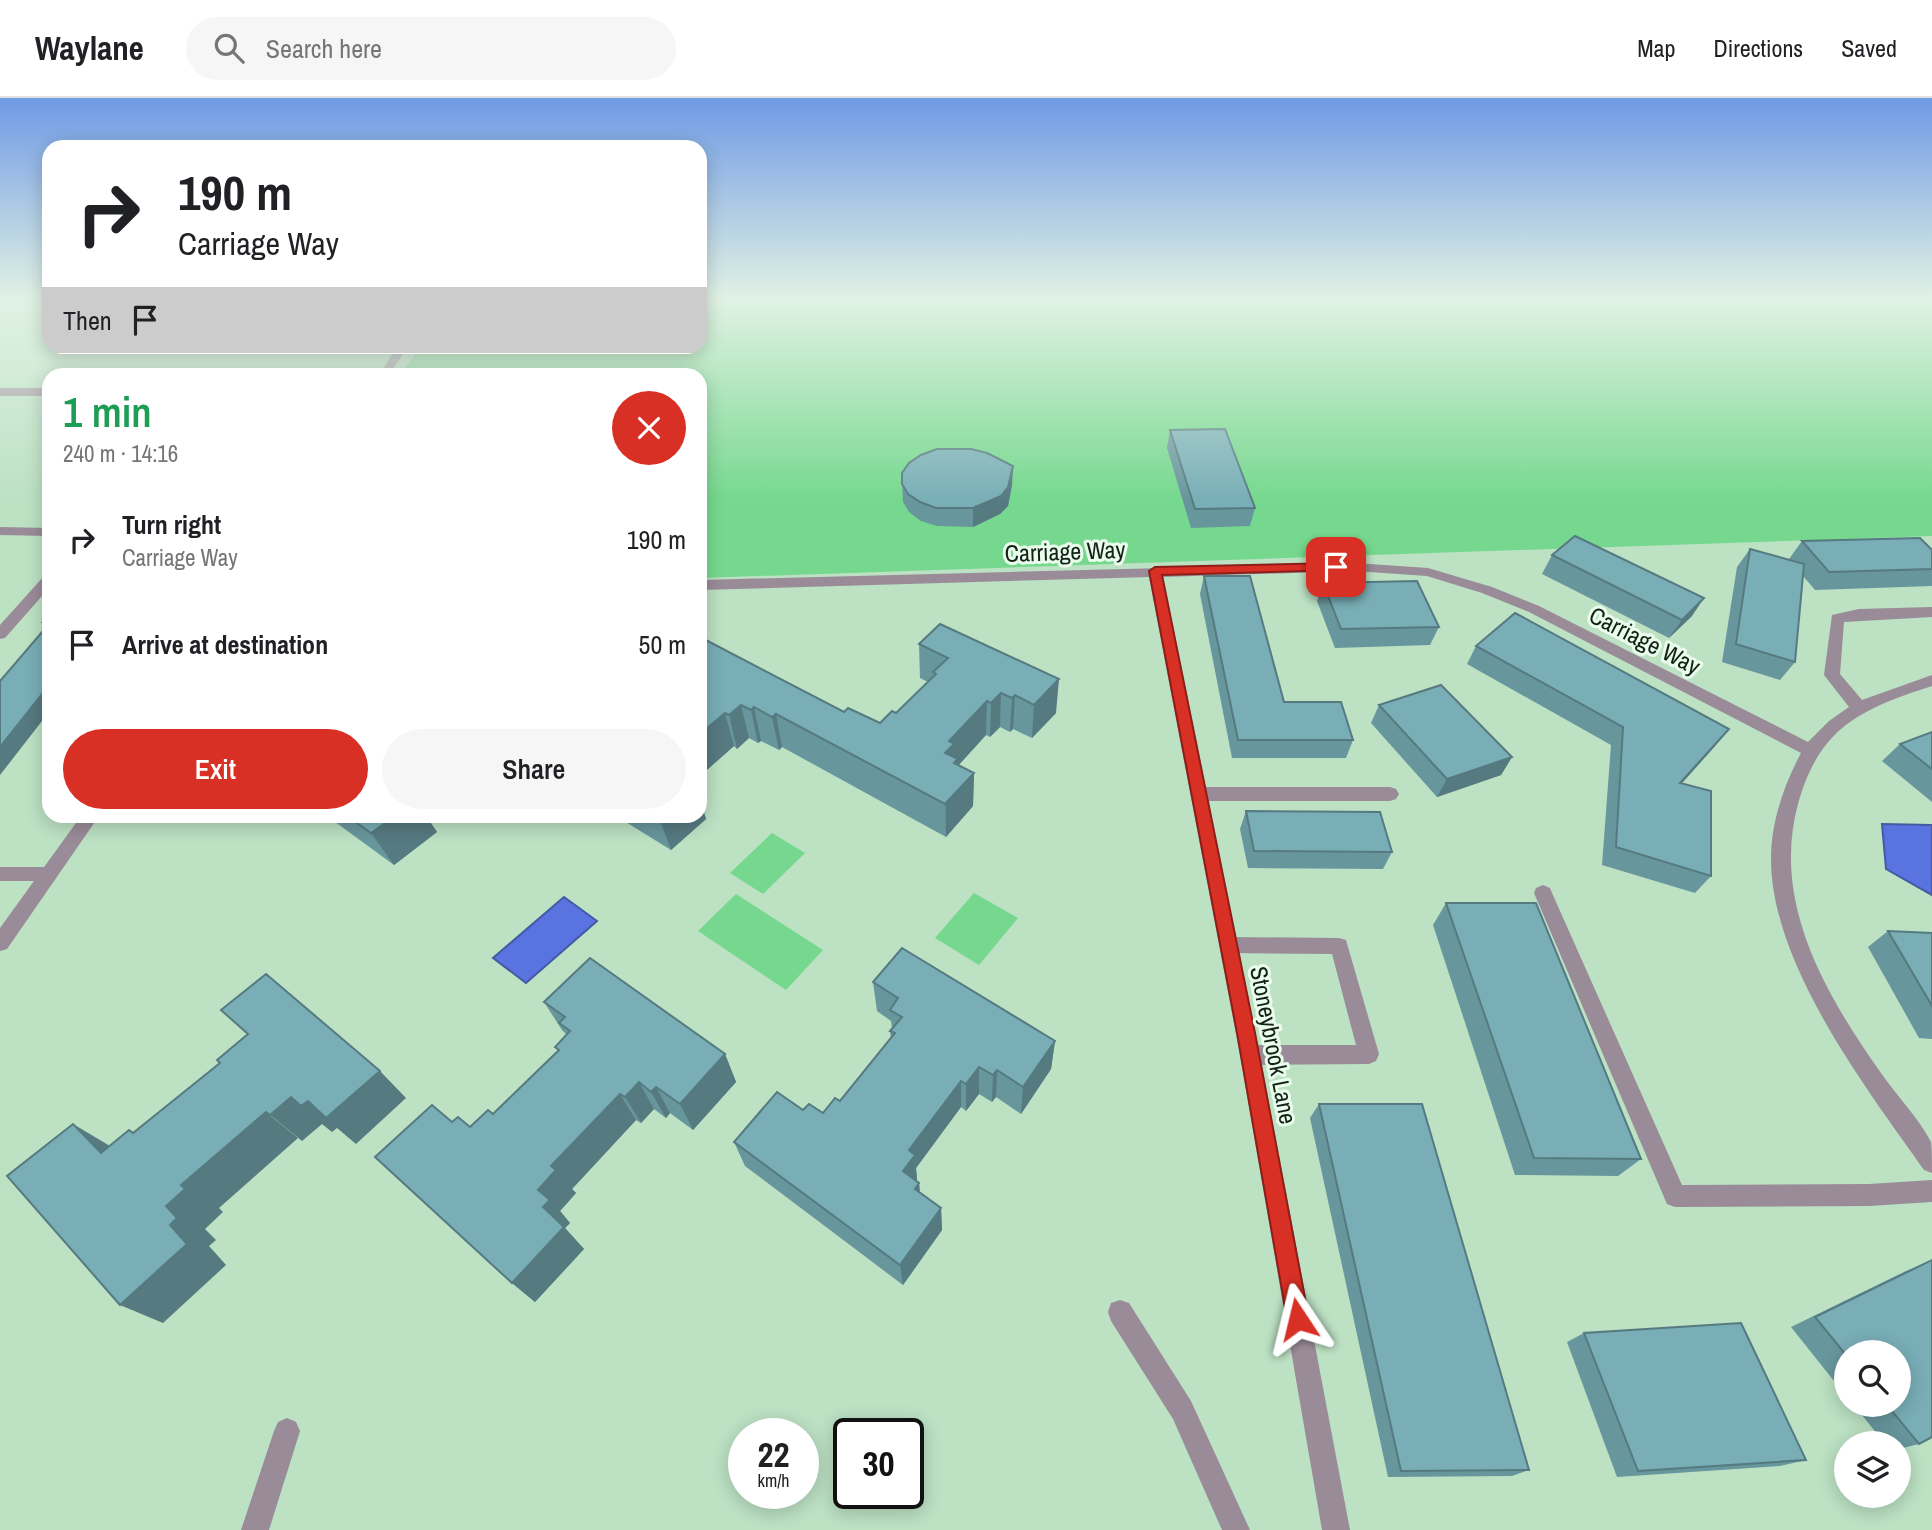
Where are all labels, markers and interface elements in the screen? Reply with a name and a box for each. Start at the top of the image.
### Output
search box [186,17,676,80]
text: Waylane [35,26,144,70]
icon: search [210,29,248,67]
text: Search here [266,31,382,66]
text: Map [1637,32,1675,64]
text: Directions [1713,32,1803,64]
text: Saved [1841,32,1897,64]
text: 190 m [178,159,292,225]
icon: right [63,168,154,259]
text: Carriage Way [178,222,339,265]
icon: arrive [126,301,164,339]
text: Then [63,303,112,338]
text: 1 min [63,384,152,440]
button: close [612,391,686,465]
text: 240 m · 14:16 [63,438,178,469]
text: Turn right [122,507,221,542]
icon: right [63,521,101,559]
text: 190 m [627,522,686,557]
street label: Carriage Way [1004,533,1126,569]
pin [1306,537,1366,597]
text: Carriage Way [122,542,238,573]
icon: arrive [1317,548,1355,586]
street label: Carriage Way [1584,598,1706,682]
icon: arrive [63,626,101,664]
text: Arrive at destination [122,627,328,662]
text: 50 m [639,627,686,662]
button: Exit [63,729,368,809]
button: Share [382,729,686,809]
street label: Stoneybrook Lane [1243,964,1305,1126]
position arrow [1261,1282,1335,1356]
map controls [1834,1340,1911,1508]
button: search [1834,1340,1911,1417]
speed limit sign: 30 [833,1418,924,1509]
text: 22 [758,1431,789,1478]
button: layers [1834,1431,1911,1508]
text: km/h [758,1468,790,1493]

